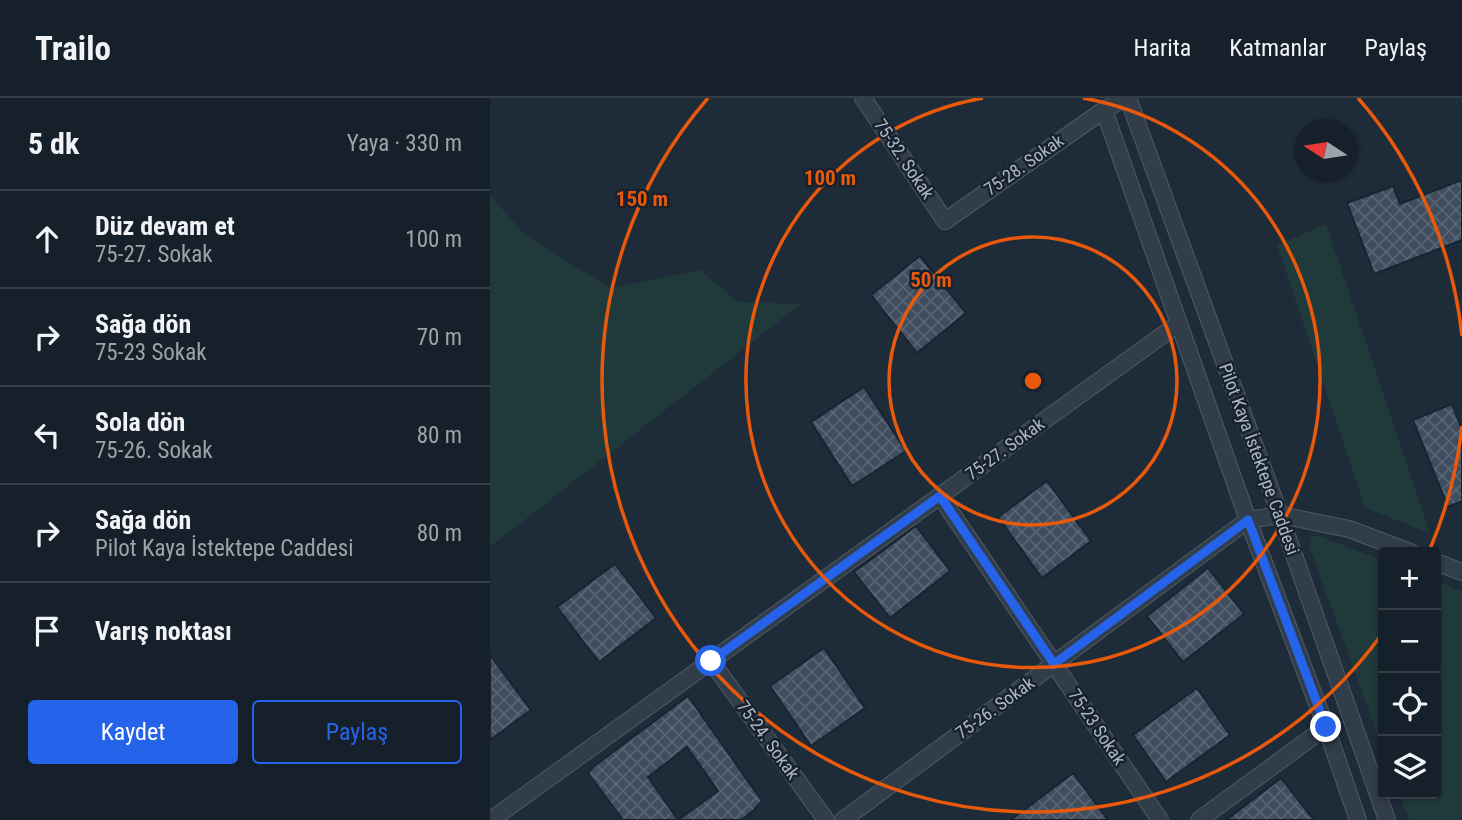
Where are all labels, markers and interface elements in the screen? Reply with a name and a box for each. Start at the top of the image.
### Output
text: Trailo [35,29,111,68]
text: Harita [1134,34,1191,62]
text: Katmanlar [1229,34,1327,62]
text: Paylaş [1365,34,1427,62]
street label: 75-32. Sokak [870,115,939,203]
north arrow [1294,119,1357,182]
text: 5 dk [28,126,79,161]
text: Yaya · 330 m [347,130,462,157]
street label: 75-28. Sokak [980,130,1067,200]
text: 100 m [804,166,856,190]
text: 150 m [616,187,668,211]
text: Düz devam et [95,211,235,241]
icon: ahead [28,220,66,258]
text: 100 m [405,226,462,253]
text: 75-27. Sokak [95,241,213,268]
text: 50 m [910,268,952,292]
text: Sağa dön [95,309,191,339]
icon: right [28,318,66,356]
text: 70 m [417,324,462,351]
text: 75-23 Sokak [95,339,207,366]
street label: Pilot Kaya İstektepe Caddesi [1215,360,1304,558]
centre of rings [1021,369,1045,393]
text: Sola dön [95,407,185,437]
street label: 75-27. Sokak [961,413,1048,484]
icon: left [28,416,66,454]
text: 80 m [417,422,462,449]
text: 75-26. Sokak [95,437,213,464]
text: Sağa dön [95,505,191,535]
icon: right [28,514,66,552]
text: 80 m [417,520,462,547]
text: Pilot Kaya İstektepe Caddesi [95,535,354,562]
map controls [1378,547,1441,799]
button: + [1378,547,1441,610]
button: − [1378,610,1441,673]
icon: arrive [28,612,66,650]
text: Varış noktası [95,616,232,646]
route start [695,645,726,676]
street label: 75-26. Sokak [951,672,1038,743]
button: locate [1378,673,1441,736]
street label: 75-23 Sokak [1064,685,1131,769]
street label: 75-24. Sokak [733,696,804,783]
button: Kaydet [28,700,238,764]
button: Paylaş [252,700,462,764]
route end [1310,711,1341,742]
button: layers [1378,736,1441,799]

